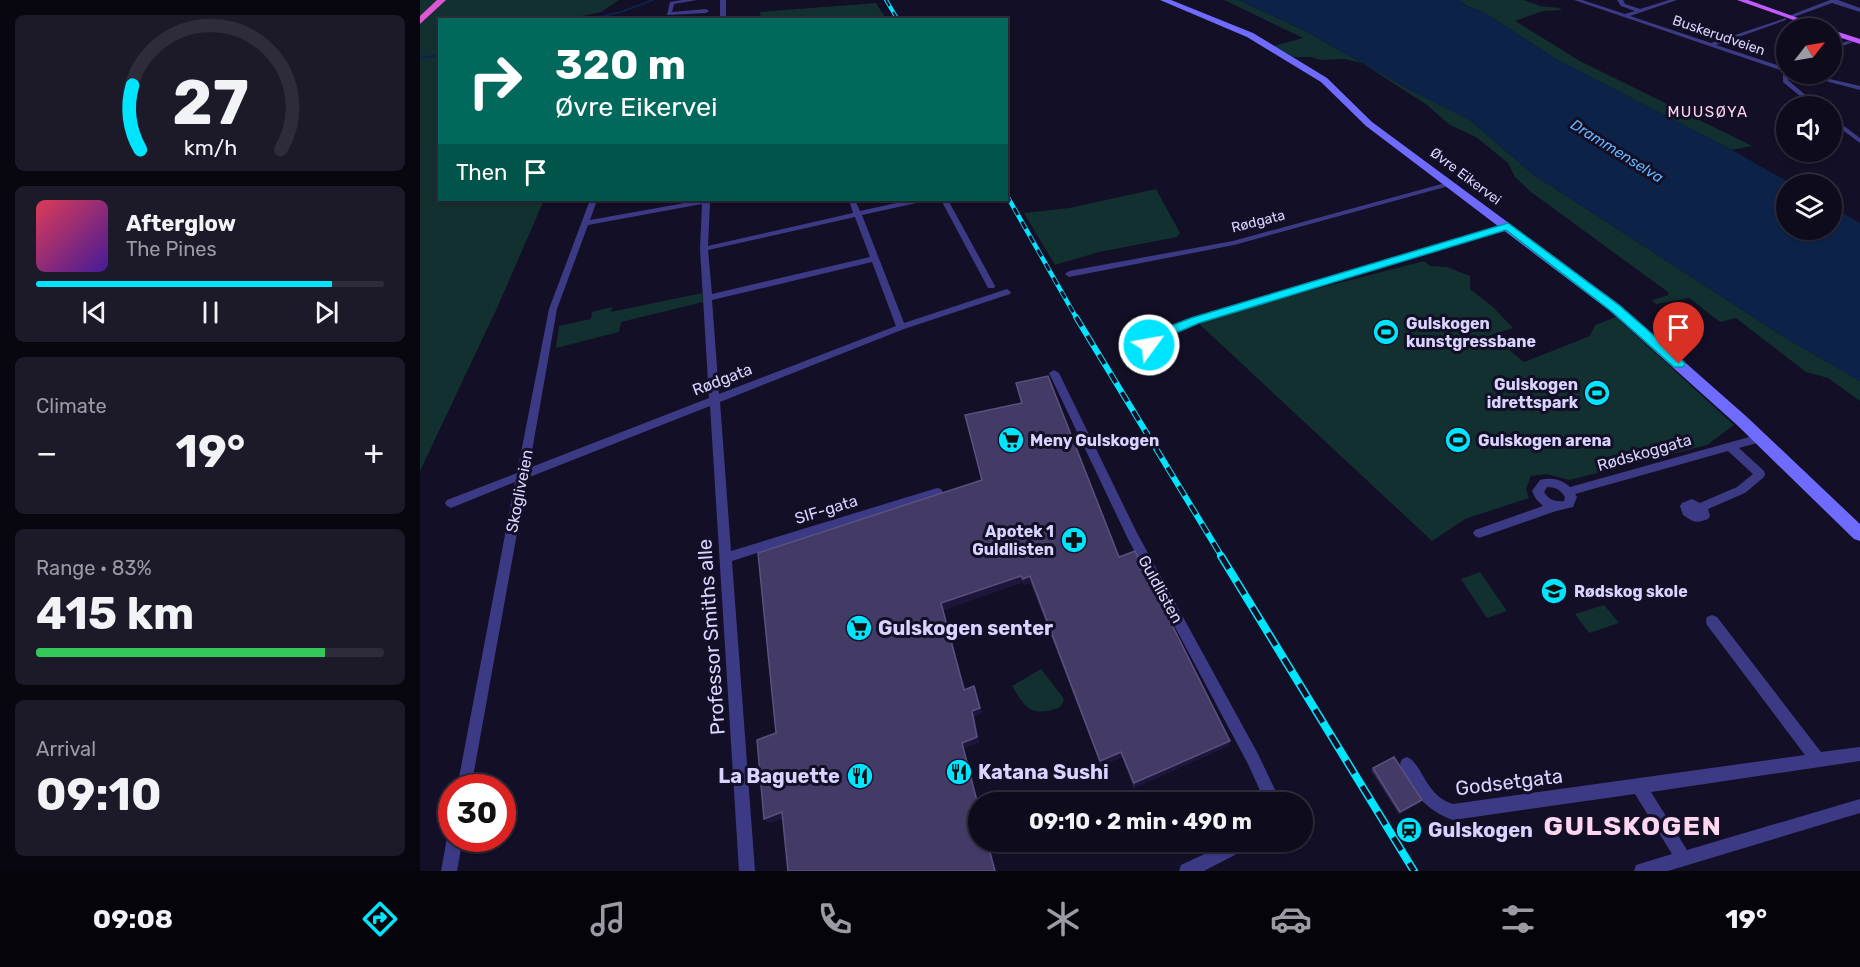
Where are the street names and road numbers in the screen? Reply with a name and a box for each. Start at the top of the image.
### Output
street label: Buskerudveien [1670,12,1767,59]
street label: Øvre Eikervei [1427,144,1504,209]
street label: Rødgata [1230,207,1287,236]
street label: Rødgata [690,359,755,400]
street label: Rødskoggata [1595,430,1693,475]
street label: Skogliveien [502,448,537,534]
street label: SIF-gata [792,491,860,528]
street label: Professor Smiths alle [692,538,730,736]
street label: Guldlisten [1134,552,1187,627]
street label: Godsetgata [1454,764,1564,800]

